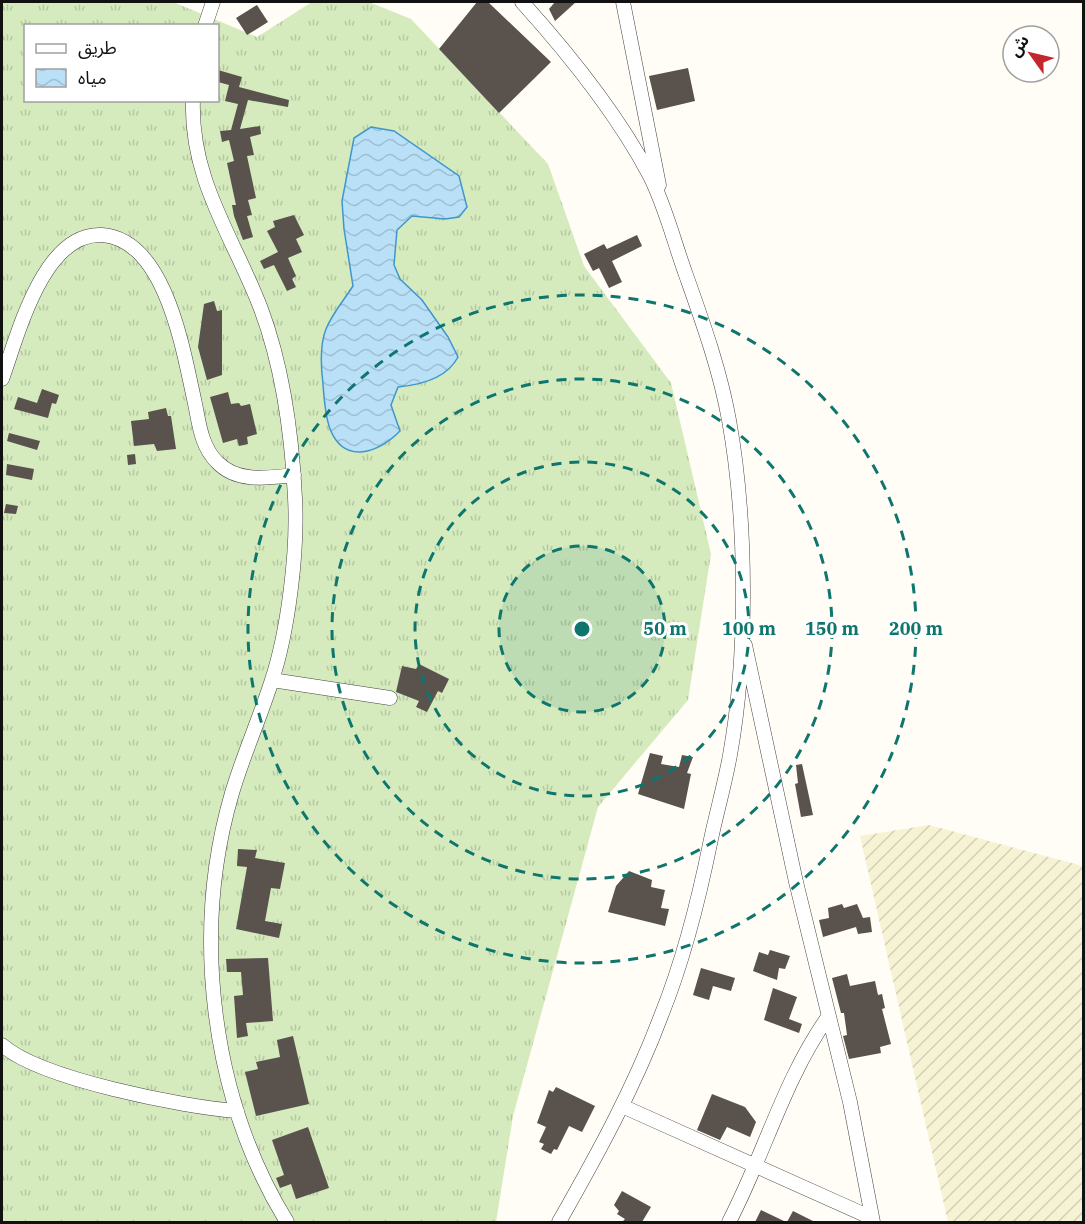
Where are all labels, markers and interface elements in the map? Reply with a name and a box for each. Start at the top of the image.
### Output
legend [24,24,219,102]
north arrow [1001,24,1061,84]
text: ش [1004,31,1033,60]
text: طريق [78,36,117,59]
text: مياه [78,66,107,89]
text: 50 m [643,617,687,640]
text: 100 m [722,617,777,640]
text: 150 m [805,617,860,640]
text: 200 m [889,617,944,640]
centre of rings [572,619,592,639]

